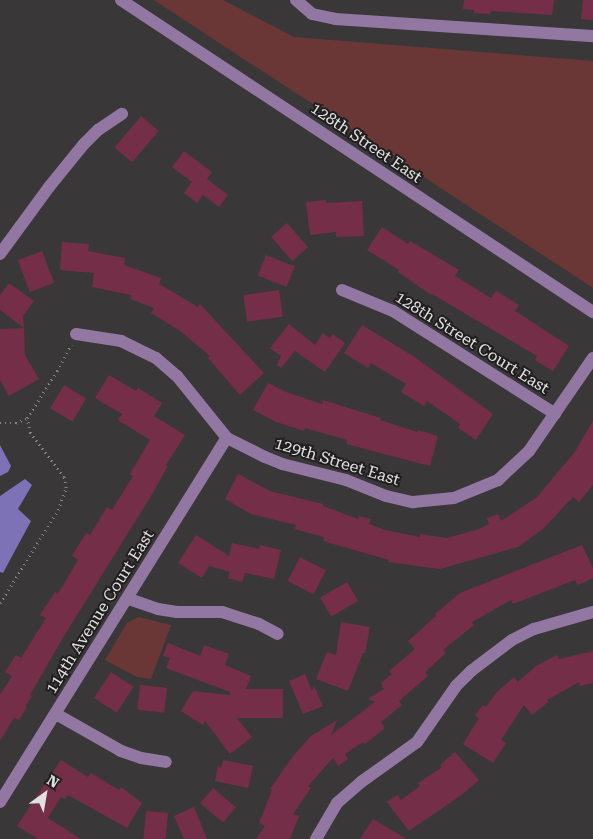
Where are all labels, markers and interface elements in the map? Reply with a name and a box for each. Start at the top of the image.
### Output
street label: 128th Street East [307,99,425,187]
street label: 128th Street Court East [391,288,553,398]
street label: 129th Street East [272,434,402,490]
street label: 114th Avenue Court East [42,527,158,697]
north arrow [20,769,70,819]
text: N [44,772,62,791]

